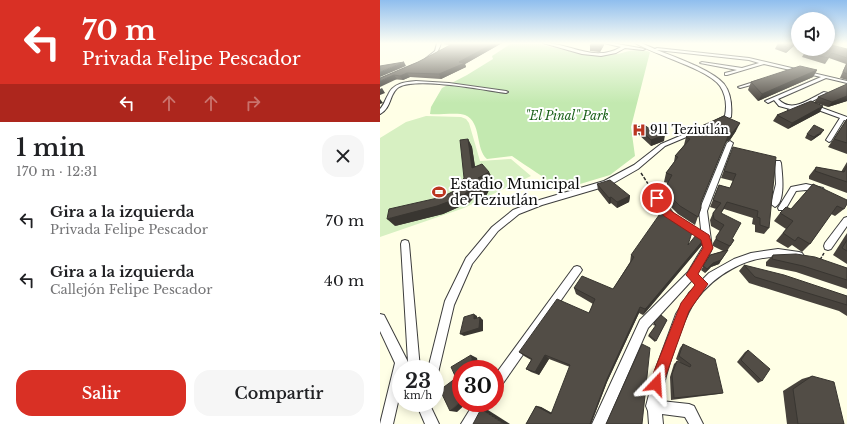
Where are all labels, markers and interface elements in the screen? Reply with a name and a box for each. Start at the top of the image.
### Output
map controls [791,12,835,56]
button: sound [791,12,835,56]
text: 70 m [82,13,156,48]
icon: left [16,16,68,68]
text: Privada Felipe Pescador [82,48,301,70]
icon: left [116,92,138,114]
icon: ahead [158,92,180,114]
icon: ahead [200,92,222,114]
icon: right [242,92,264,114]
park label: "El Pinal" Park [525,108,609,123]
hospital icon: 911 Teziutlán [631,122,647,138]
place label: 911 Teziutlán [650,122,729,137]
text: 1 min [16,133,85,162]
button: close [322,135,364,177]
text: 170 m · 12:31 [16,163,98,180]
place label: Estadio Municipal de Teziutlán [450,175,580,209]
pin [640,181,674,215]
sports icon: Estadio Municipal de Teziutlán [431,184,447,200]
icon: arrive [646,187,668,209]
text: Gira a la izquierda [50,202,194,221]
icon: left [16,209,38,231]
text: 70 m [325,211,364,230]
text: Privada Felipe Pescador [50,221,208,238]
text: Gira a la izquierda [50,262,194,281]
icon: left [16,269,38,291]
text: 40 m [324,271,364,290]
text: Callejón Felipe Pescador [50,281,213,298]
speed limit sign: 30 [452,360,504,412]
position arrow [635,363,677,405]
text: 23 [405,369,431,393]
button: Salir [16,370,186,416]
button: Compartir [194,370,364,416]
text: km/h [404,389,432,402]

